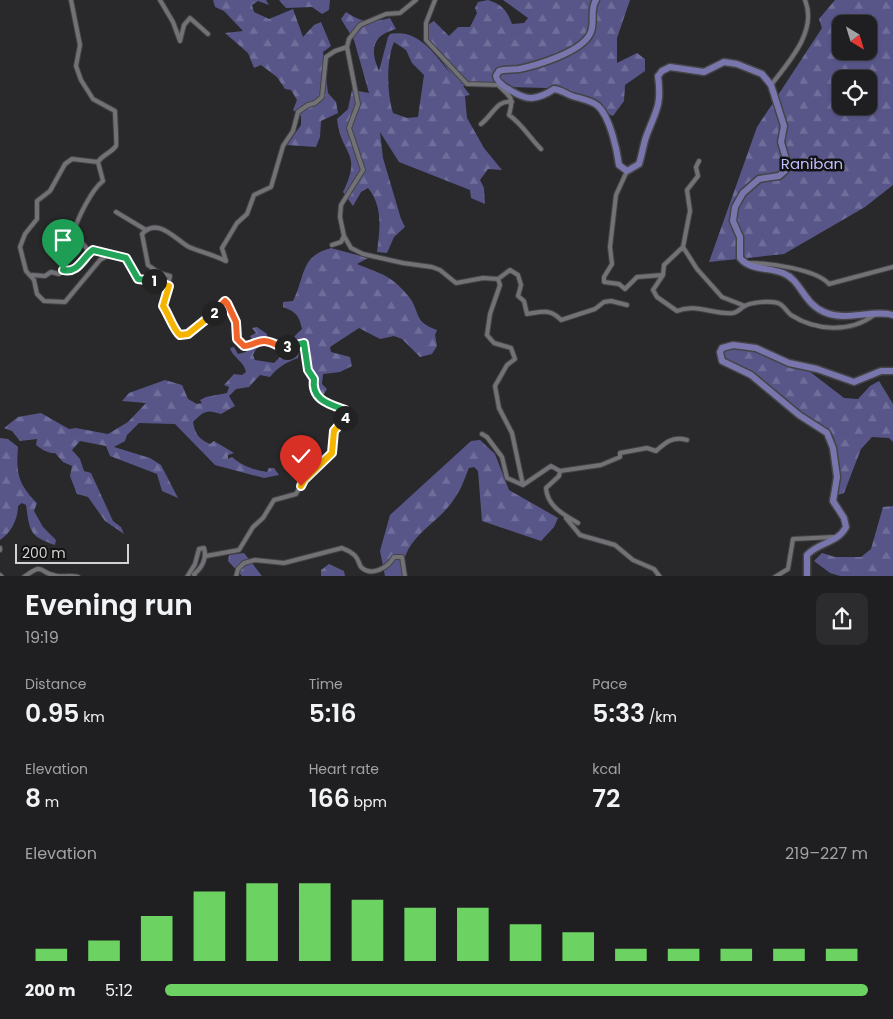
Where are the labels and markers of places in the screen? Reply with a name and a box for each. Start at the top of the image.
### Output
pin [42,219,84,270]
pin: 1 [142,268,166,294]
pin: 2 [202,300,226,326]
pin: 3 [274,334,300,360]
pin: 4 [332,406,358,430]
pin [280,435,322,486]

